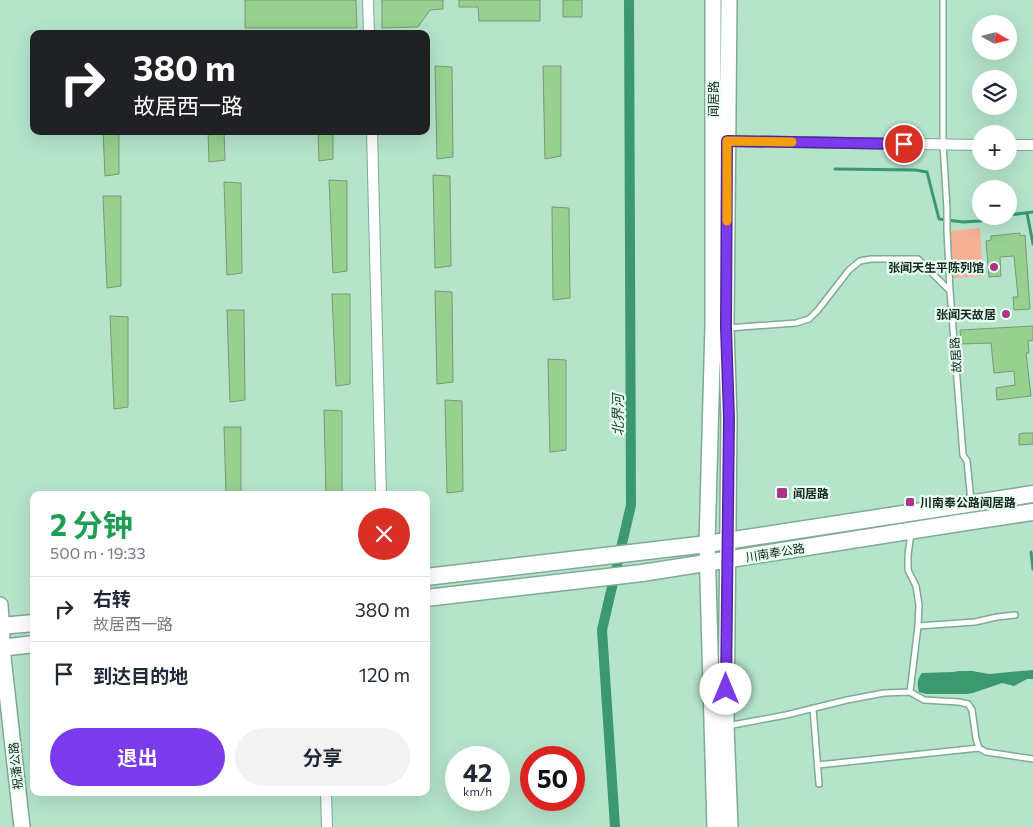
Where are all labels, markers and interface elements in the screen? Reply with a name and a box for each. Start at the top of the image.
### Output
north arrow [972,15,1018,60]
map controls [972,15,1017,225]
text: 380 m [133,45,236,88]
icon: right [50,50,115,115]
button: layers [972,70,1017,115]
street label: 闻居路 [706,81,720,117]
text: 故居西一路 [133,92,243,119]
pin [883,123,925,165]
button: + [972,125,1017,170]
icon: arrive [890,130,918,158]
button: − [972,180,1017,225]
place label: 张闻天生平陈列馆 [888,260,984,274]
marker: 张闻天生平陈列馆 [988,261,1000,273]
place label: 张闻天故居 [936,307,996,321]
marker: 张闻天故居 [1000,308,1012,320]
street label: 故居路 [947,337,963,373]
water label: 北界河 [609,391,626,436]
marker: 闻居路 [775,486,789,500]
place label: 闻居路 [793,486,829,500]
place label: 川南奉公路闻居路 [920,495,1016,509]
marker: 川南奉公路闻居路 [904,496,916,508]
text: 2 分钟 [50,505,133,542]
button: close [358,508,410,560]
street label: 川南奉公路 [744,540,806,564]
text: 500 m · 19:33 [50,543,146,562]
text: 右转 [93,587,131,610]
icon: right [50,595,78,623]
text: 380 m [355,598,410,621]
text: 故居西一路 [93,614,173,633]
icon: arrive [50,660,78,688]
position arrow [699,662,751,714]
text: 120 m [359,663,410,686]
text: 到达目的地 [93,664,188,687]
button: 退出 [50,728,225,786]
button: 分享 [235,728,410,786]
street label: 祝潘公路 [6,741,24,791]
speed limit sign: 50 [520,746,585,811]
text: 42 [463,757,492,787]
text: km/h [463,784,492,798]

